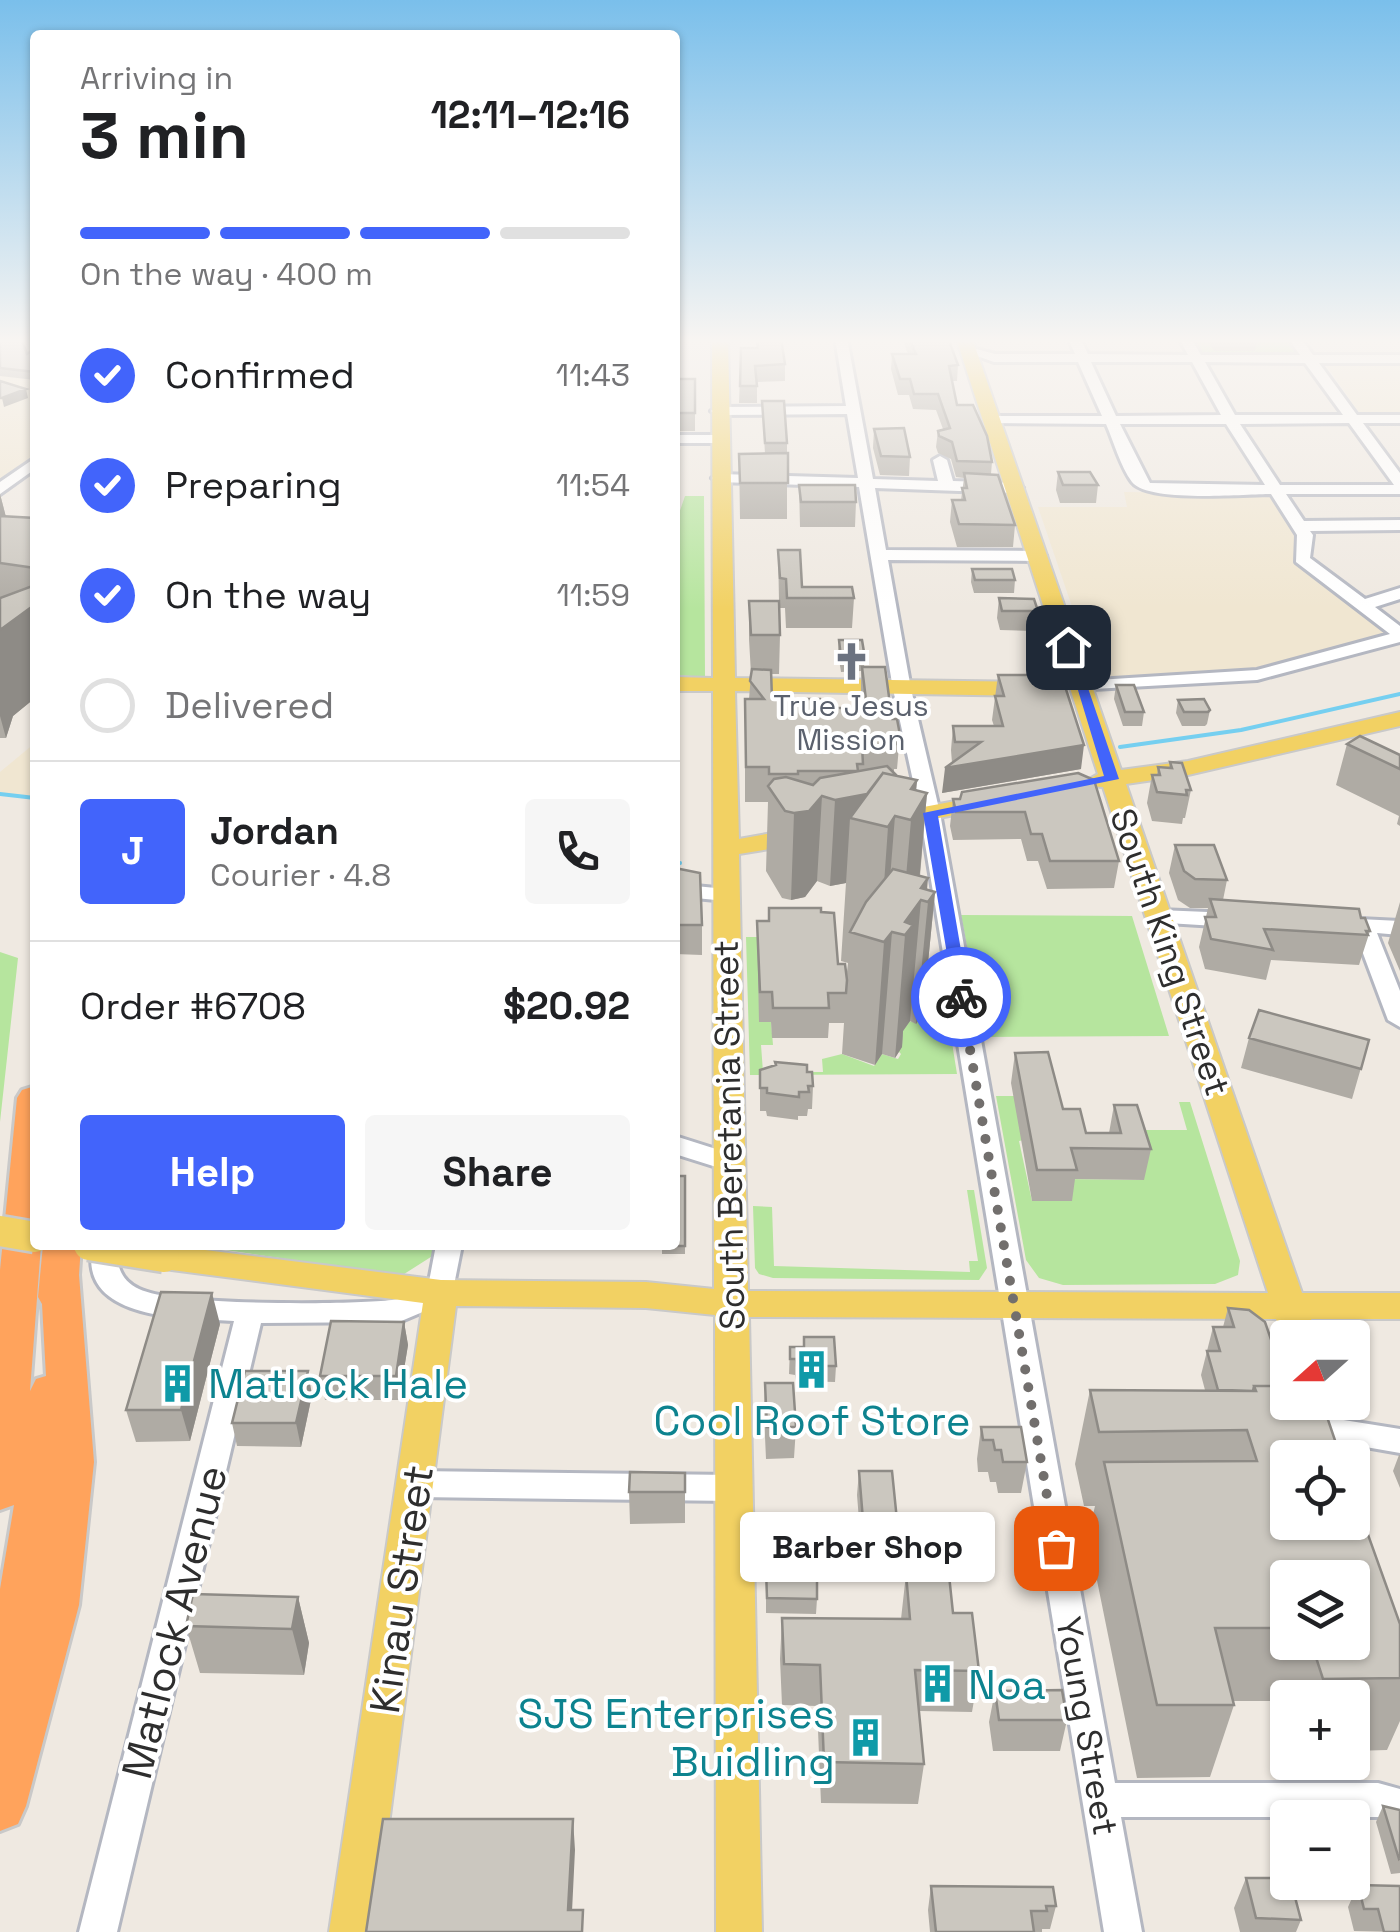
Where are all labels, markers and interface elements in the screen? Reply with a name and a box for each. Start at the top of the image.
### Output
text: Arriving in [80,58,233,98]
text: 12:11–12:16 [431,91,630,139]
text: 3 min [80,94,249,177]
text: On the way · 400 m [80,254,373,294]
icon: check [80,348,135,403]
text: Confirmed [165,351,355,399]
text: 11:43 [556,355,630,395]
icon: check [80,458,135,513]
text: Preparing [165,461,342,509]
text: 11:54 [556,465,630,505]
icon: check [80,568,135,623]
text: On the way [165,571,371,619]
text: 11:59 [556,575,630,615]
pin [1026,605,1111,690]
icon: home [1041,620,1096,675]
church icon: True Jesus Mission [830,641,872,683]
text: Delivered [165,681,334,729]
place label: True Jesus Mission [773,686,929,759]
button: phone [525,799,630,904]
street label: South King Street [1100,803,1240,1101]
text: Jordan [210,807,339,855]
text: J [121,827,144,875]
text: Courier · 4.8 [210,855,391,895]
street label: South Beretania Street [704,940,754,1330]
courier [911,947,1011,1047]
icon: bike [934,970,989,1025]
text: Order #6708 [80,982,306,1030]
text: $20.92 [503,982,630,1030]
button: Help [80,1115,345,1230]
button: Share [365,1115,630,1230]
north arrow [1270,1320,1370,1420]
map controls [1270,1320,1370,1900]
building icon: Cool Roof Store [791,1348,833,1390]
place label: Matlock Hale [208,1357,468,1410]
building icon: Matlock Hale [157,1362,199,1404]
place label: Cool Roof Store [653,1394,971,1447]
button: locate [1270,1440,1370,1540]
street label: Matlock Avenue [110,1460,239,1784]
street label: Kinau Street [358,1462,445,1717]
pin [1014,1506,1099,1591]
callout: Barber Shop [741,1513,996,1583]
icon: bag [1029,1521,1084,1576]
text: Barber Shop [772,1527,963,1567]
button: layers [1270,1560,1370,1660]
street label: Young Street [1046,1613,1128,1839]
place label: Noa [968,1658,1046,1711]
building icon: Noa [917,1663,959,1705]
button: + [1270,1680,1370,1780]
place label: SJS Enterprises Buidling [517,1687,835,1788]
building icon: SJS Enterprises Buidling [844,1716,886,1758]
button: − [1270,1800,1370,1900]

